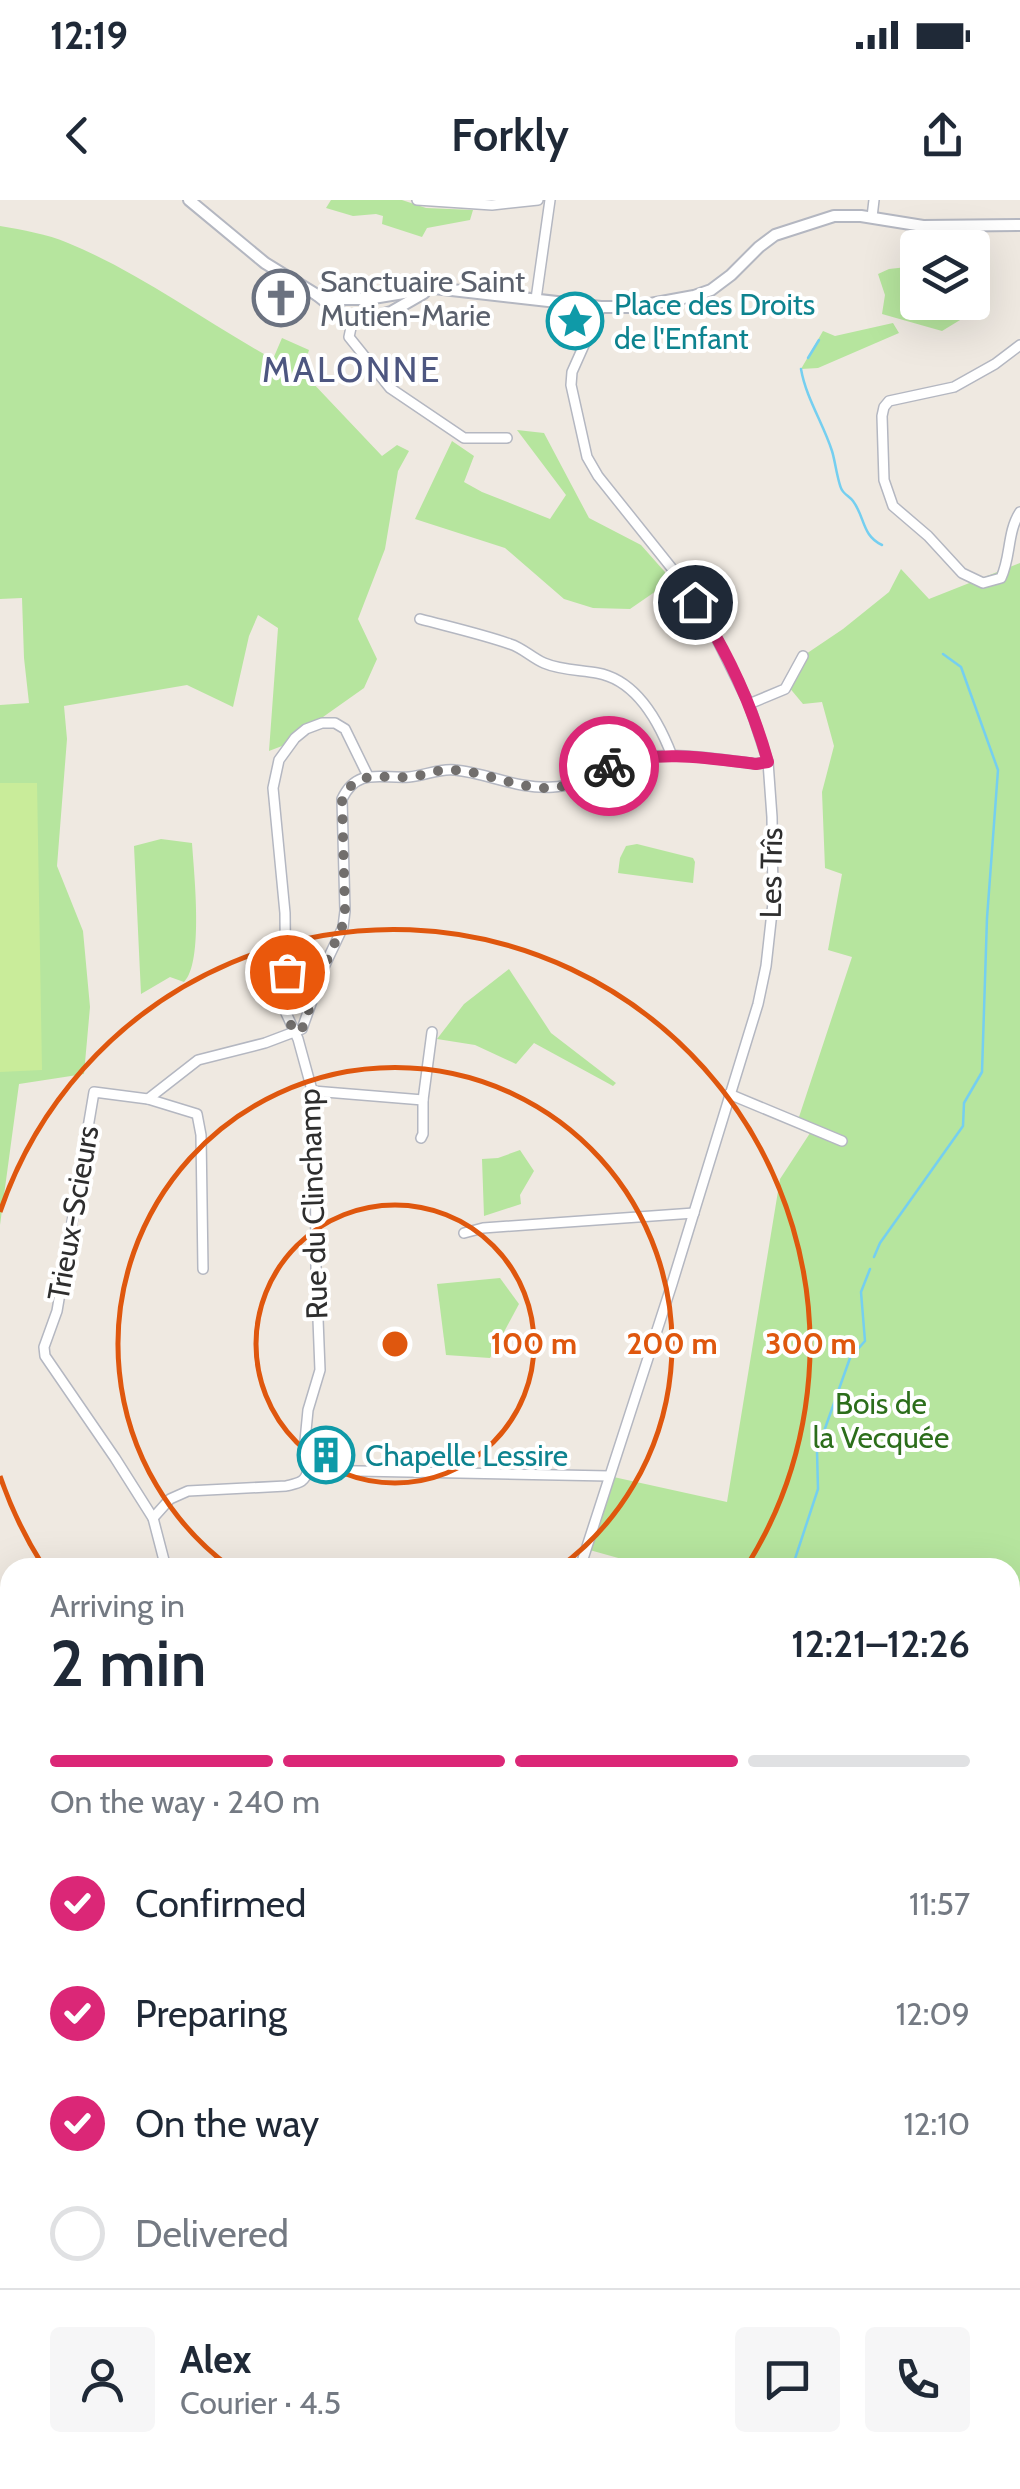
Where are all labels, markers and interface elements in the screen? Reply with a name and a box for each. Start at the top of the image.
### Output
text: 12:19 [50,12,128,59]
icon: back [50,108,105,163]
text: Forkly [451,108,569,162]
icon: share [915,108,970,163]
map controls [900,230,990,320]
button: layers [900,230,990,320]
place label: Sanctuaire Saint Mutien-Marie [320,263,525,334]
church icon: Sanctuaire Saint Mutien-Marie [251,268,311,328]
place label: Place des Droits de l'Enfant [614,286,815,357]
place icon: Place des Droits de l'Enfant [545,291,605,351]
district label: MALONNE [262,348,442,391]
pin [653,560,738,645]
icon: home [668,575,723,630]
courier [559,716,659,816]
icon: bike [582,739,637,794]
street label: Les Trîs [752,827,790,919]
pin [245,930,330,1015]
icon: bag [260,945,315,1000]
street label: Rue du Clinchamp [290,1088,336,1320]
street label: Trieux-Scieurs [39,1123,107,1303]
text: 100 m [491,1325,577,1362]
text: 200 m [626,1325,718,1362]
text: 300 m [765,1325,857,1362]
centre of rings [377,1326,413,1362]
park label: Bois de la Vecquée [813,1385,949,1456]
building icon: Chapelle Lessire [296,1425,356,1485]
place label: Chapelle Lessire [365,1437,568,1474]
text: Arriving in [50,1586,185,1625]
text: 12:21–12:26 [791,1620,970,1667]
text: 2 min [50,1623,207,1702]
text: On the way · 240 m [50,1782,320,1821]
icon: check [50,1876,105,1931]
text: Confirmed [135,1880,306,1927]
text: 11:57 [909,1884,970,1923]
icon: check [50,1986,105,2041]
text: Preparing [135,1990,287,2037]
text: 12:09 [896,1994,970,2033]
icon: check [50,2096,105,2151]
text: On the way [135,2100,319,2147]
text: 12:10 [903,2104,970,2143]
text: Delivered [135,2210,289,2257]
button: person [50,2327,155,2432]
button: chat [735,2327,840,2432]
button: phone [865,2327,970,2432]
text: Alex [180,2336,251,2383]
text: Courier · 4.5 [180,2383,341,2422]

